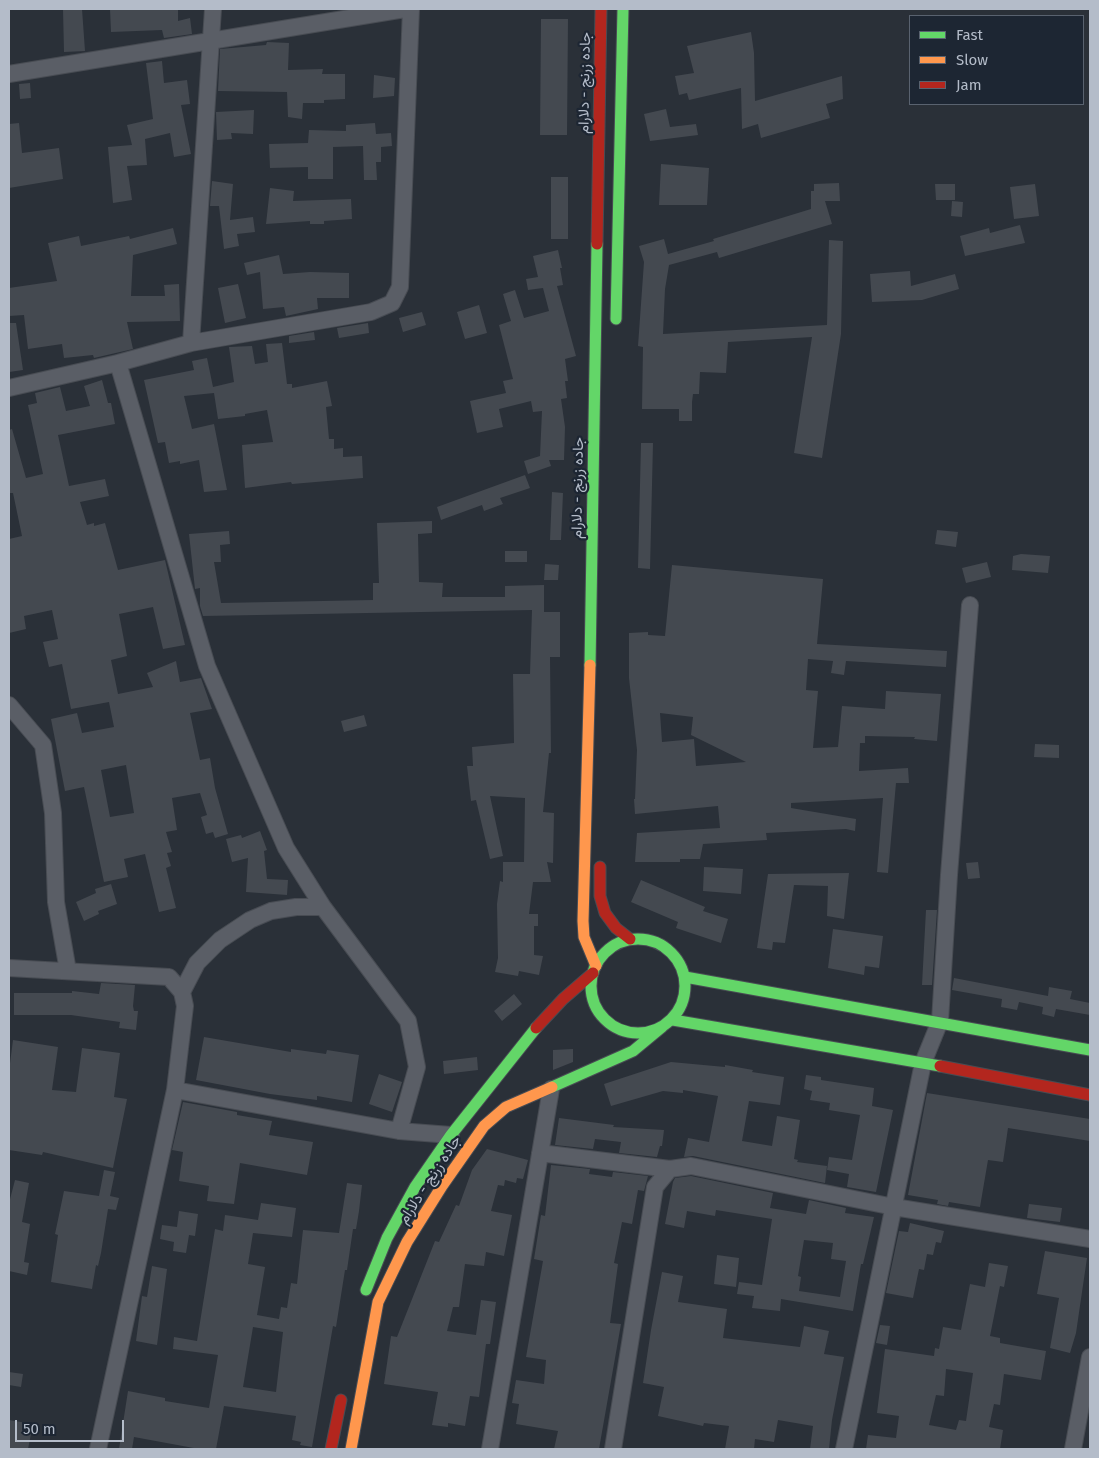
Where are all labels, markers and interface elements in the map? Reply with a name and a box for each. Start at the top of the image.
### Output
legend [909,15,1084,105]
text: Fast [956,26,983,44]
street label: جاده زرنج - دلارام [575,32,595,134]
text: Slow [956,51,988,69]
text: Jam [956,76,982,94]
street label: جاده زرنج - دلارام [568,437,588,539]
street label: جاده زرنج - دلارام [395,1132,465,1228]
scale bar [18,1410,126,1442]
text: 50 m [23,1420,56,1438]

